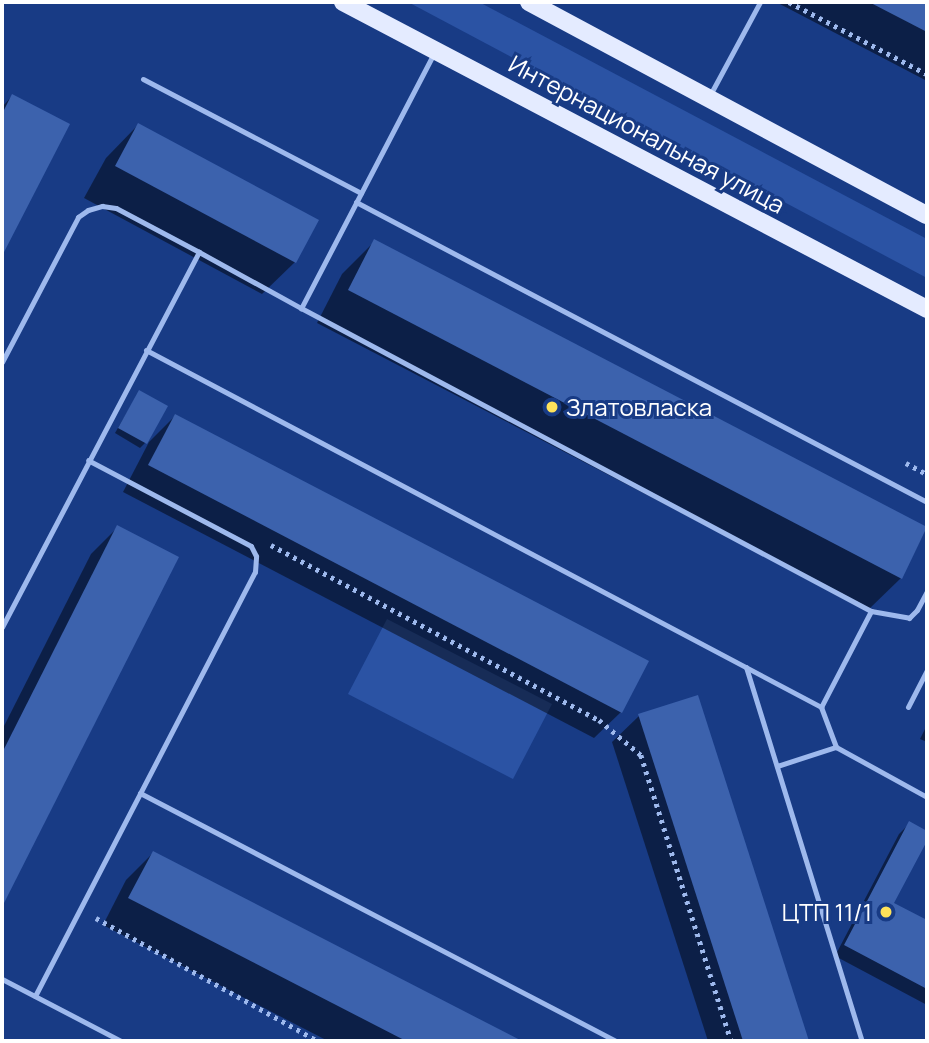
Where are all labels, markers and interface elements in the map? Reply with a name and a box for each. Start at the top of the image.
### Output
street label: Интернациональная улица [504,49,790,219]
place label: Златовласка [566,393,712,421]
marker: Златовласка [544,399,560,415]
place label: ЦТП 11/1 [782,898,872,926]
marker: ЦТП 11/1 [878,904,894,920]

